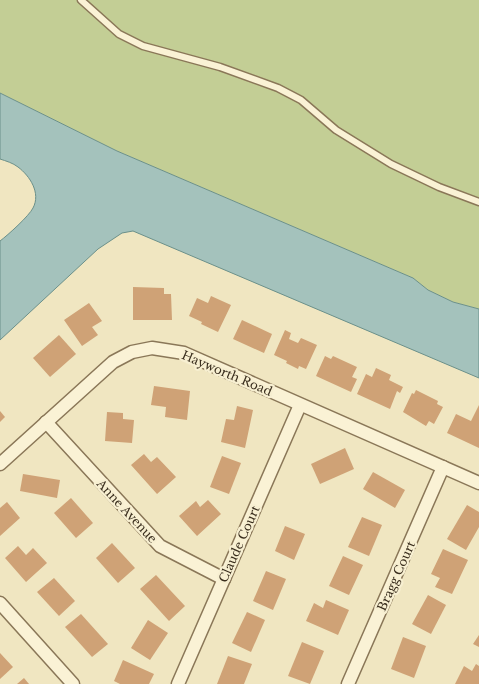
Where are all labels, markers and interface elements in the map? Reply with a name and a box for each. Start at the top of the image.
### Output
street label: Hayworth Road [179,347,275,399]
street label: Anne Avenue [93,475,160,546]
street label: Claude Court [215,503,263,585]
street label: Bragg Court [374,538,418,613]

